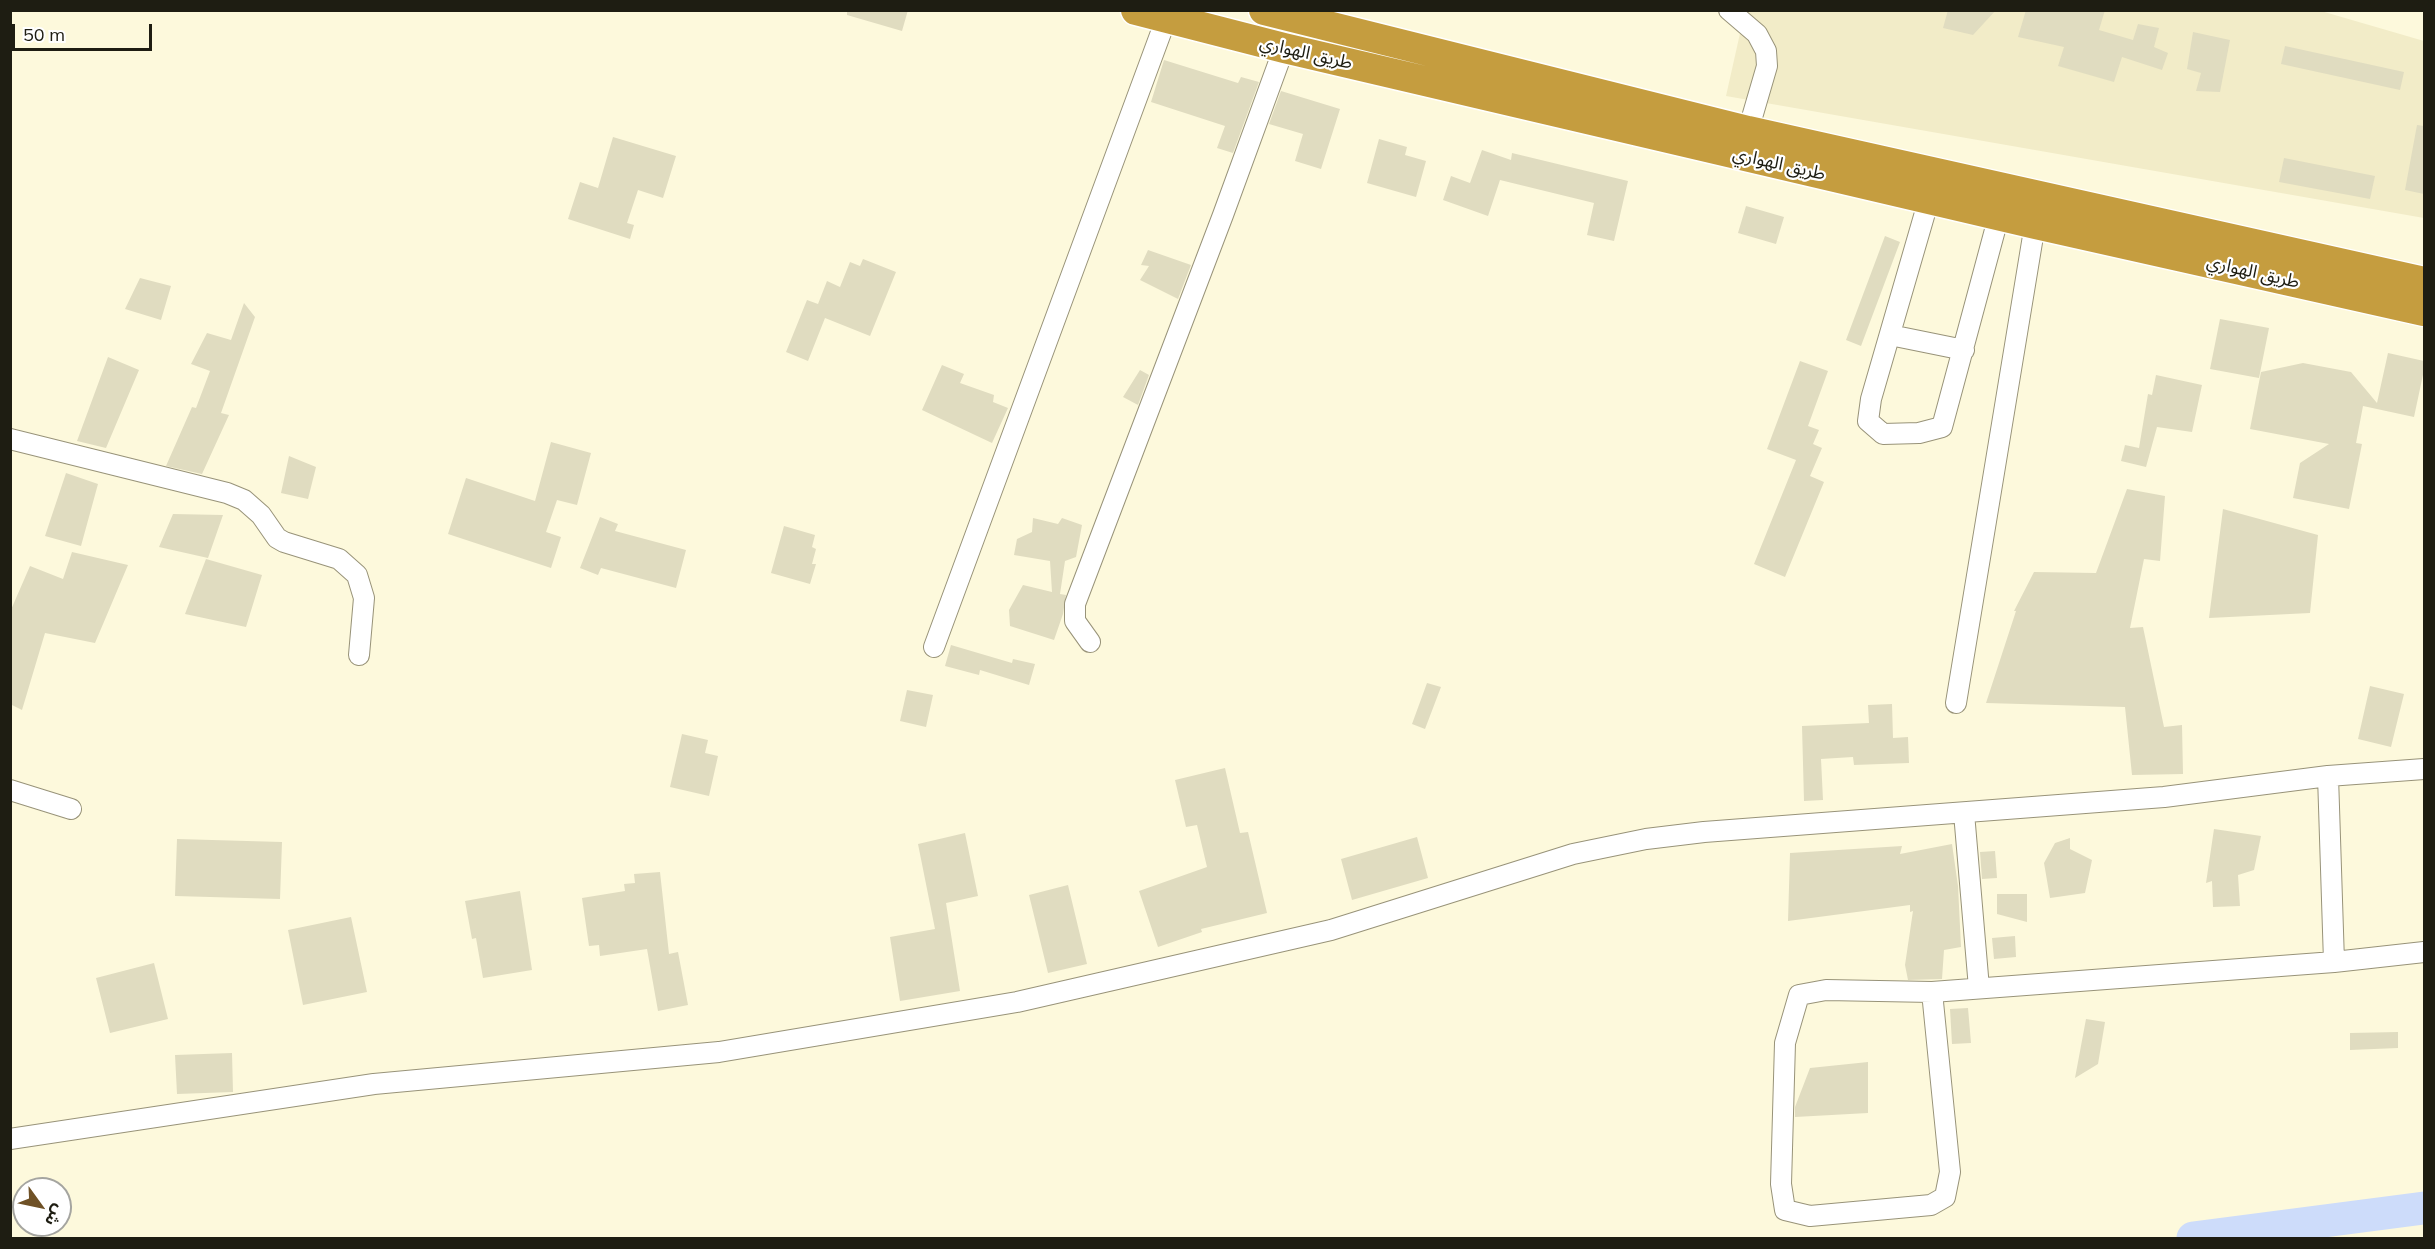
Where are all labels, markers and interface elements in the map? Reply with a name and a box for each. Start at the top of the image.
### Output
scale bar [15,12,154,50]
text: 50 m [23,23,65,46]
street label: طريق الهواري [1258,32,1354,74]
street label: طريق الهواري [1731,143,1827,185]
street label: طريق الهواري [2205,251,2301,293]
north arrow [12,1177,72,1237]
text: ش [41,1201,70,1230]

